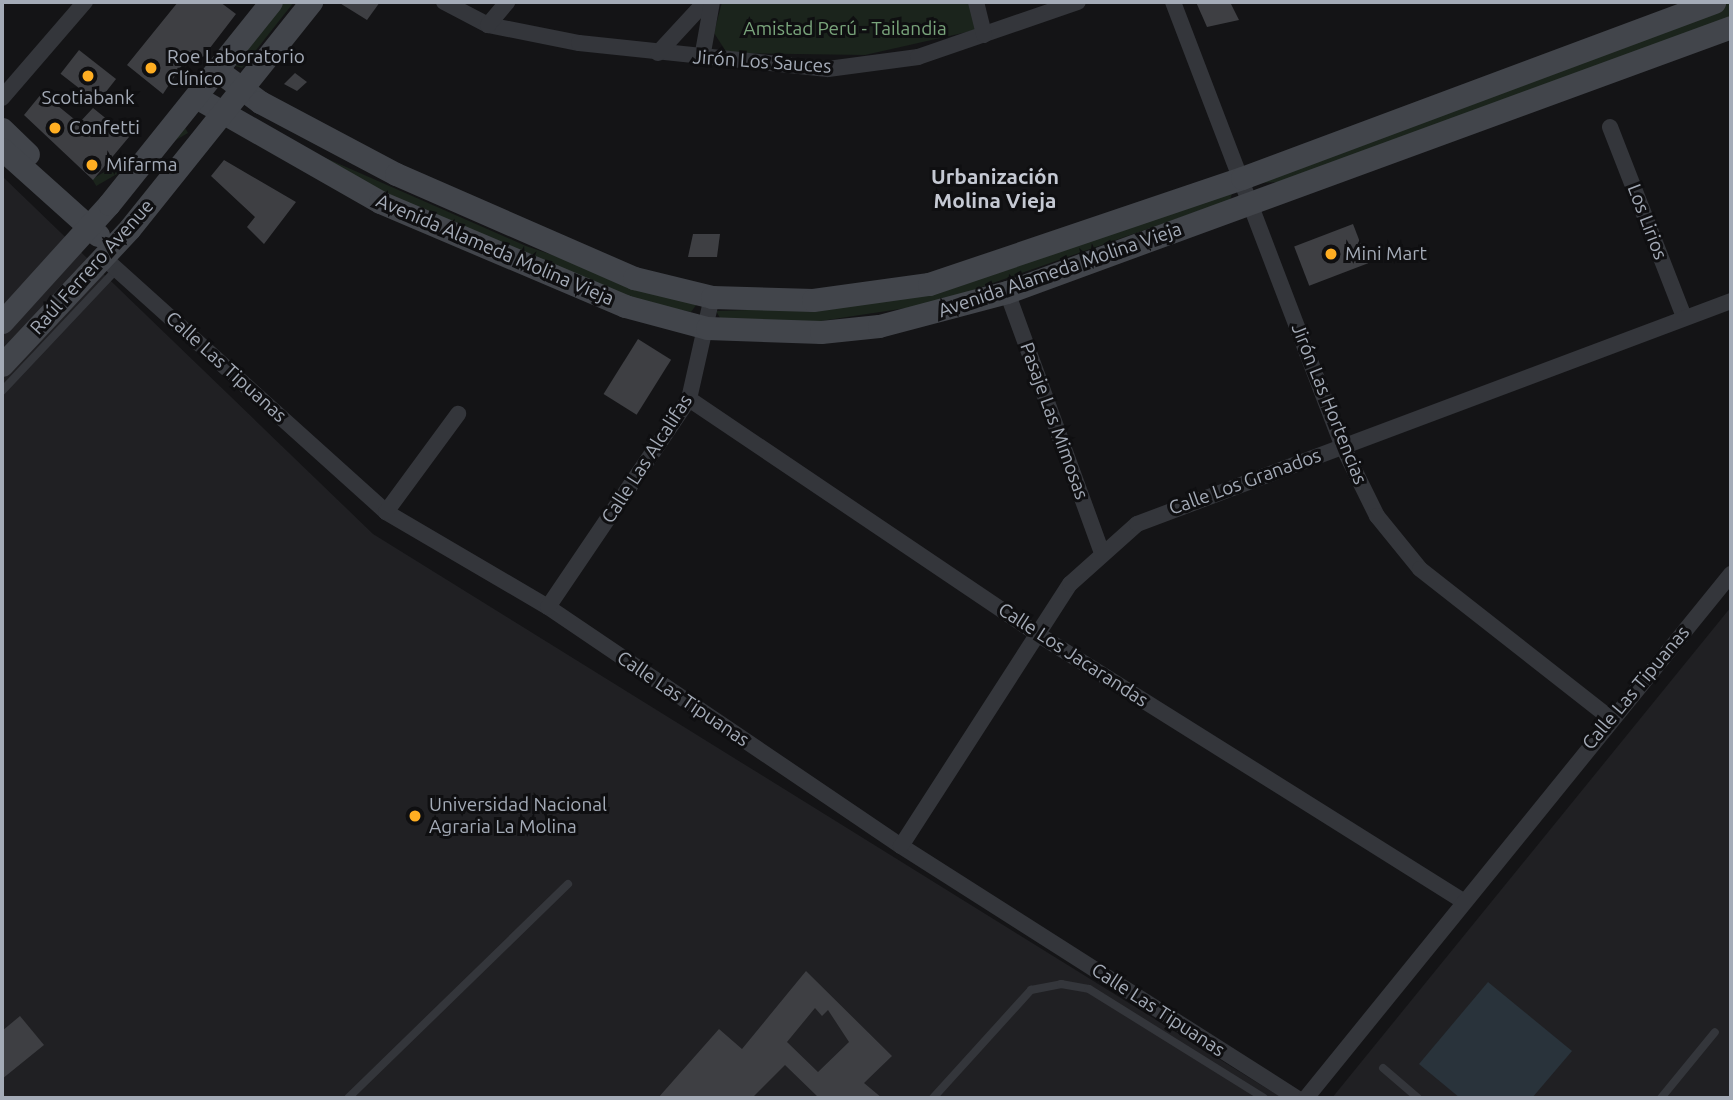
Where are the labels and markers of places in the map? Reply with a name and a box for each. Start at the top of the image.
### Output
place label: Roe Laboratorio Clínico [167,46,305,90]
marker: Roe Laboratorio Clínico [141,58,161,78]
marker: Scotiabank [80,68,96,84]
place label: Scotiabank [41,87,135,109]
place label: Confetti [69,117,140,139]
marker: Confetti [47,120,63,136]
place label: Mifarma [106,154,177,176]
marker: Mifarma [84,157,100,173]
place label: Mini Mart [1345,243,1427,265]
marker: Mini Mart [1323,246,1339,262]
place label: Universidad Nacional Agraria La Molina [429,794,607,838]
marker: Universidad Nacional Agraria La Molina [407,808,423,824]

